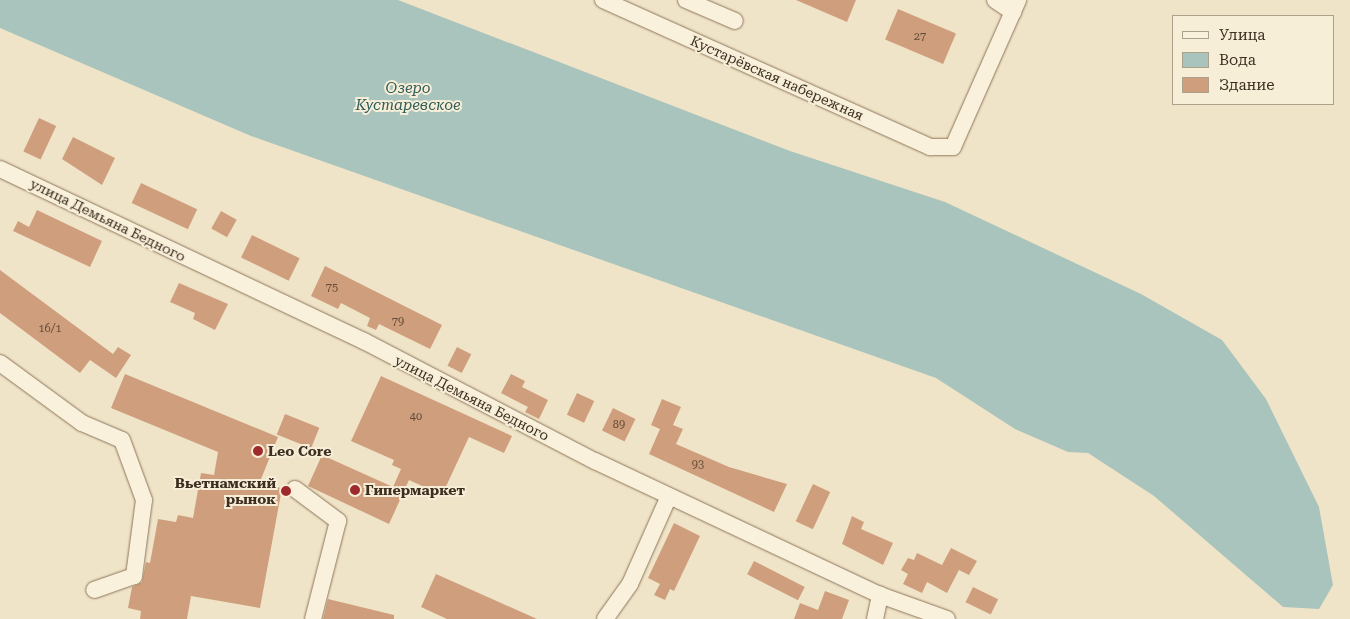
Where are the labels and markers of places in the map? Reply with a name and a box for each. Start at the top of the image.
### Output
place label: Leo Core [268,443,331,459]
marker: Leo Core [252,445,264,457]
place label: Вьетнамский рынок [175,475,276,508]
place label: Гипермаркет [365,482,465,498]
marker: Гипермаркет [349,484,361,496]
marker: Вьетнамский рынок [280,485,292,497]

